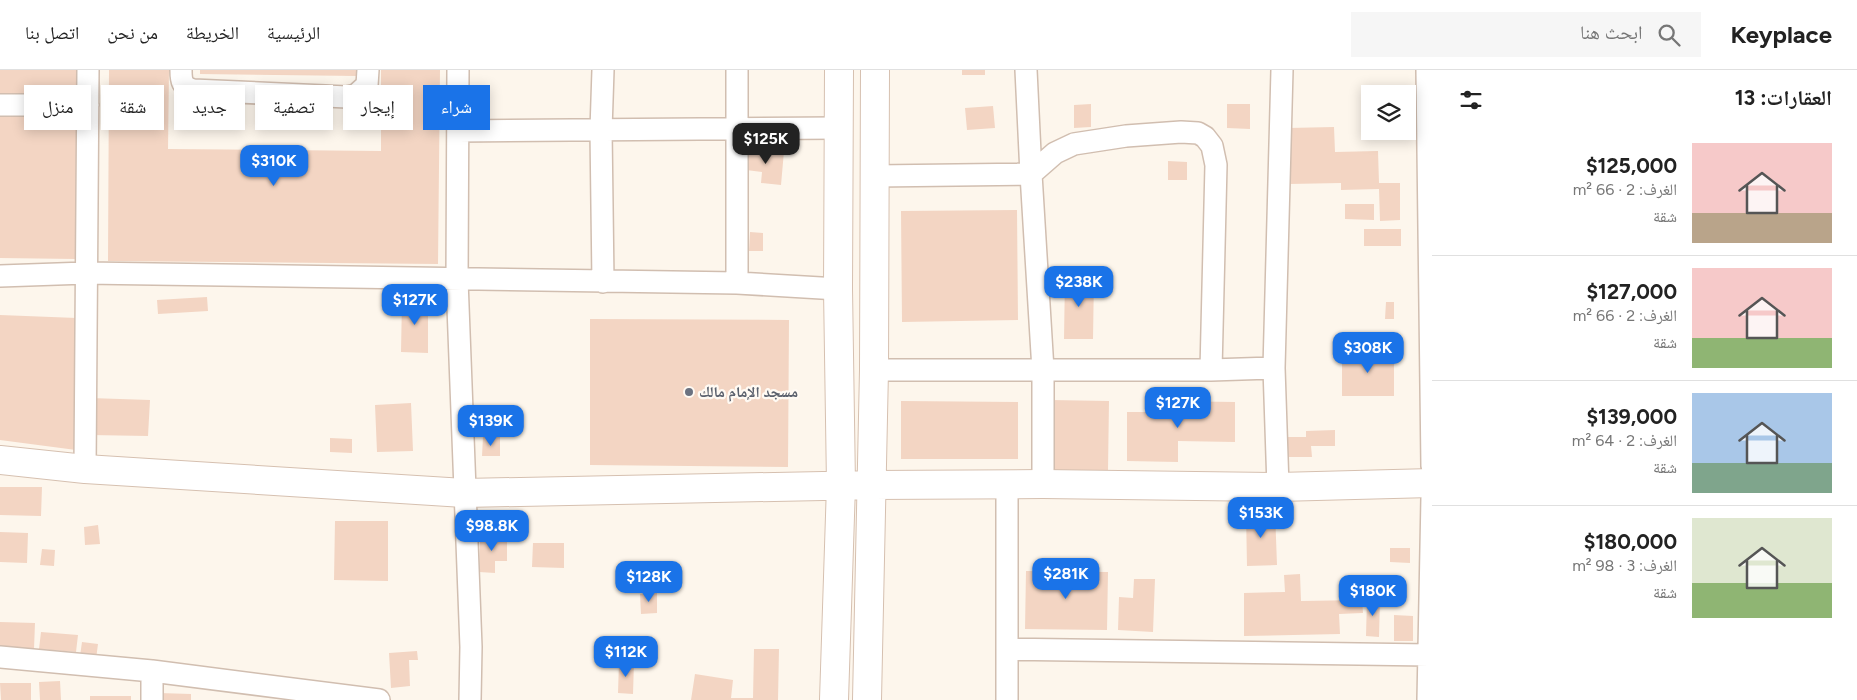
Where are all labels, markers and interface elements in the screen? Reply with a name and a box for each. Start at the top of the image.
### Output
search box [1351,12,1701,57]
text: Keyplace [1731,20,1832,49]
text: ابحث هنا [1580,21,1643,44]
icon: search [1655,21,1683,49]
text: اتصل بنا [25,22,79,44]
text: من نحن [107,22,158,44]
text: الخريطة [186,22,239,44]
text: الرئيسية [267,22,320,44]
chip: منزل [24,85,91,130]
chip: شقة [101,85,164,130]
chip: جديد [174,85,245,130]
chip: تصفية [255,85,333,130]
chip: إيجار [343,85,413,130]
chip: شراء [423,85,490,130]
map controls [1361,85,1416,140]
button: layers [1361,85,1416,140]
text: العقارات: 13 [1735,85,1832,110]
icon: filters [1457,86,1485,114]
pin: $125K [731,122,801,165]
text: $125K [744,129,788,148]
pin: $310K [239,144,309,187]
text: $310K [251,151,297,170]
text: $125,000 [1586,153,1677,178]
icon: home [1732,163,1792,223]
text: الغرف: 2 · 66 m² [1573,180,1677,199]
text: شقة [1653,207,1677,226]
pin: $238K [1044,266,1114,308]
text: $238K [1055,272,1103,291]
text: $127,000 [1586,279,1677,304]
pin: $127K [380,284,450,326]
icon: home [1732,288,1792,348]
text: $127K [393,290,437,309]
text: الغرف: 2 · 66 m² [1573,306,1677,325]
pin: $308K [1333,332,1403,374]
text: شقة [1653,333,1677,352]
text: $308K [1344,338,1392,357]
place label: مسجد الإمام مالك [699,383,798,402]
marker: مسجد الإمام مالك [683,386,695,398]
pin: $127K [1143,386,1213,429]
text: $127K [1156,393,1200,412]
pin: $139K [456,404,526,447]
text: $139,000 [1586,404,1677,429]
text: $139K [469,411,513,430]
icon: home [1732,413,1792,473]
text: الغرف: 2 · 64 m² [1572,431,1677,450]
text: شقة [1653,458,1677,477]
pin: $153K [1226,496,1296,539]
text: $153K [1239,503,1283,522]
pin: $98.8K [451,510,533,552]
text: $98.8K [466,516,518,535]
text: $180,000 [1584,529,1677,554]
icon: home [1732,538,1792,598]
text: الغرف: 3 · 98 m² [1572,556,1677,575]
pin: $281K [1031,558,1101,600]
pin: $128K [614,560,684,603]
text: $281K [1043,564,1089,583]
text: $128K [626,567,672,586]
pin: $180K [1338,574,1408,617]
text: $180K [1350,581,1396,600]
text: شقة [1653,583,1677,602]
pin: $112K [591,636,661,678]
text: $112K [605,642,647,661]

